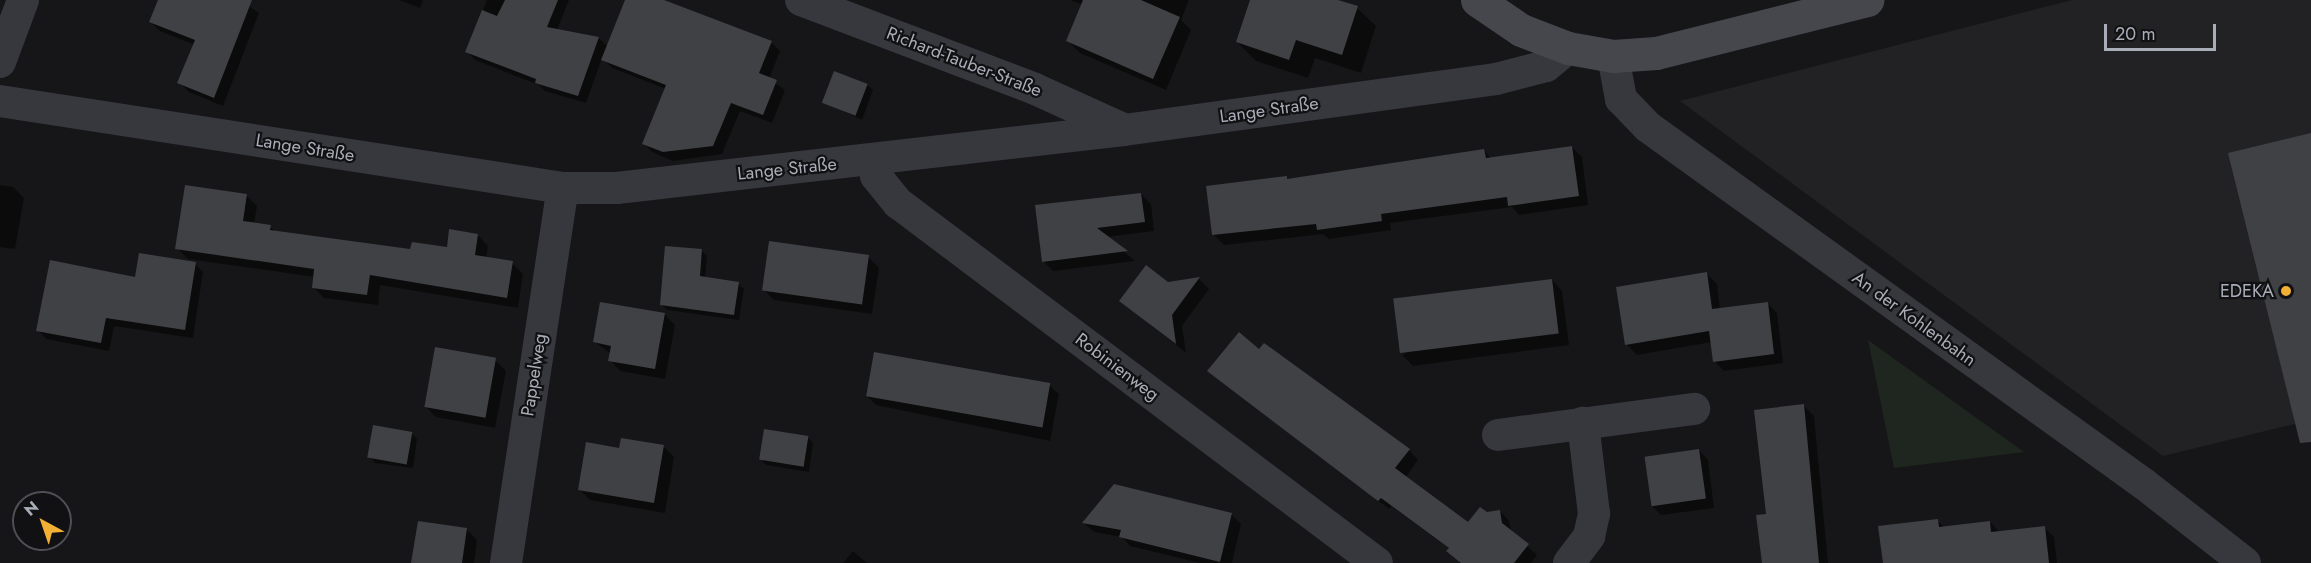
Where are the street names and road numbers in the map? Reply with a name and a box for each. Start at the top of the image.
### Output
street label: Richard-Tauber-Straße [883,22,1045,102]
street label: Lange Straße [1218,92,1320,128]
street label: Lange Straße [254,130,356,166]
street label: Lange Straße [736,153,838,185]
street label: An der Kohlenbahn [1848,267,1980,371]
street label: Robinienweg [1071,329,1163,405]
street label: Pappelweg [517,332,551,418]

